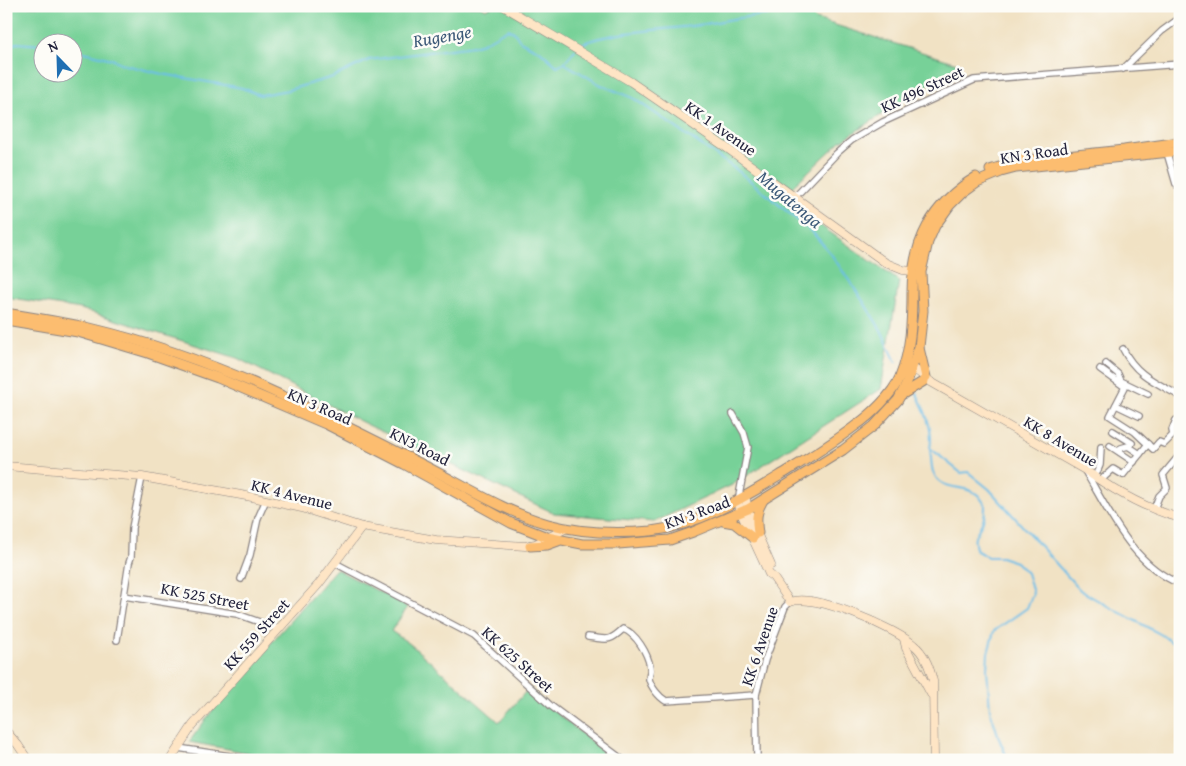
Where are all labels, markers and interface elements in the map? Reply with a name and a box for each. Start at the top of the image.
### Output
water label: Rugenge [410,18,473,55]
north arrow [32,32,82,82]
text: N [45,35,62,57]
street label: KK 496 Street [876,59,968,119]
street label: KK 1 Avenue [680,94,762,162]
street label: KN 3 Road [999,136,1070,170]
water label: Mugatenga [752,164,829,235]
street label: KN 3 Road [284,381,356,431]
street label: KK 8 Avenue [1019,409,1103,473]
street label: KN3 Road [386,421,455,472]
street label: KK 4 Avenue [249,472,335,516]
street label: KN 3 Road [661,489,734,535]
street label: KK 525 Street [159,576,252,616]
street label: KK 559 Street [217,592,295,675]
street label: KK 6 Avenue [734,603,784,689]
street label: KK 625 Street [477,620,560,698]

